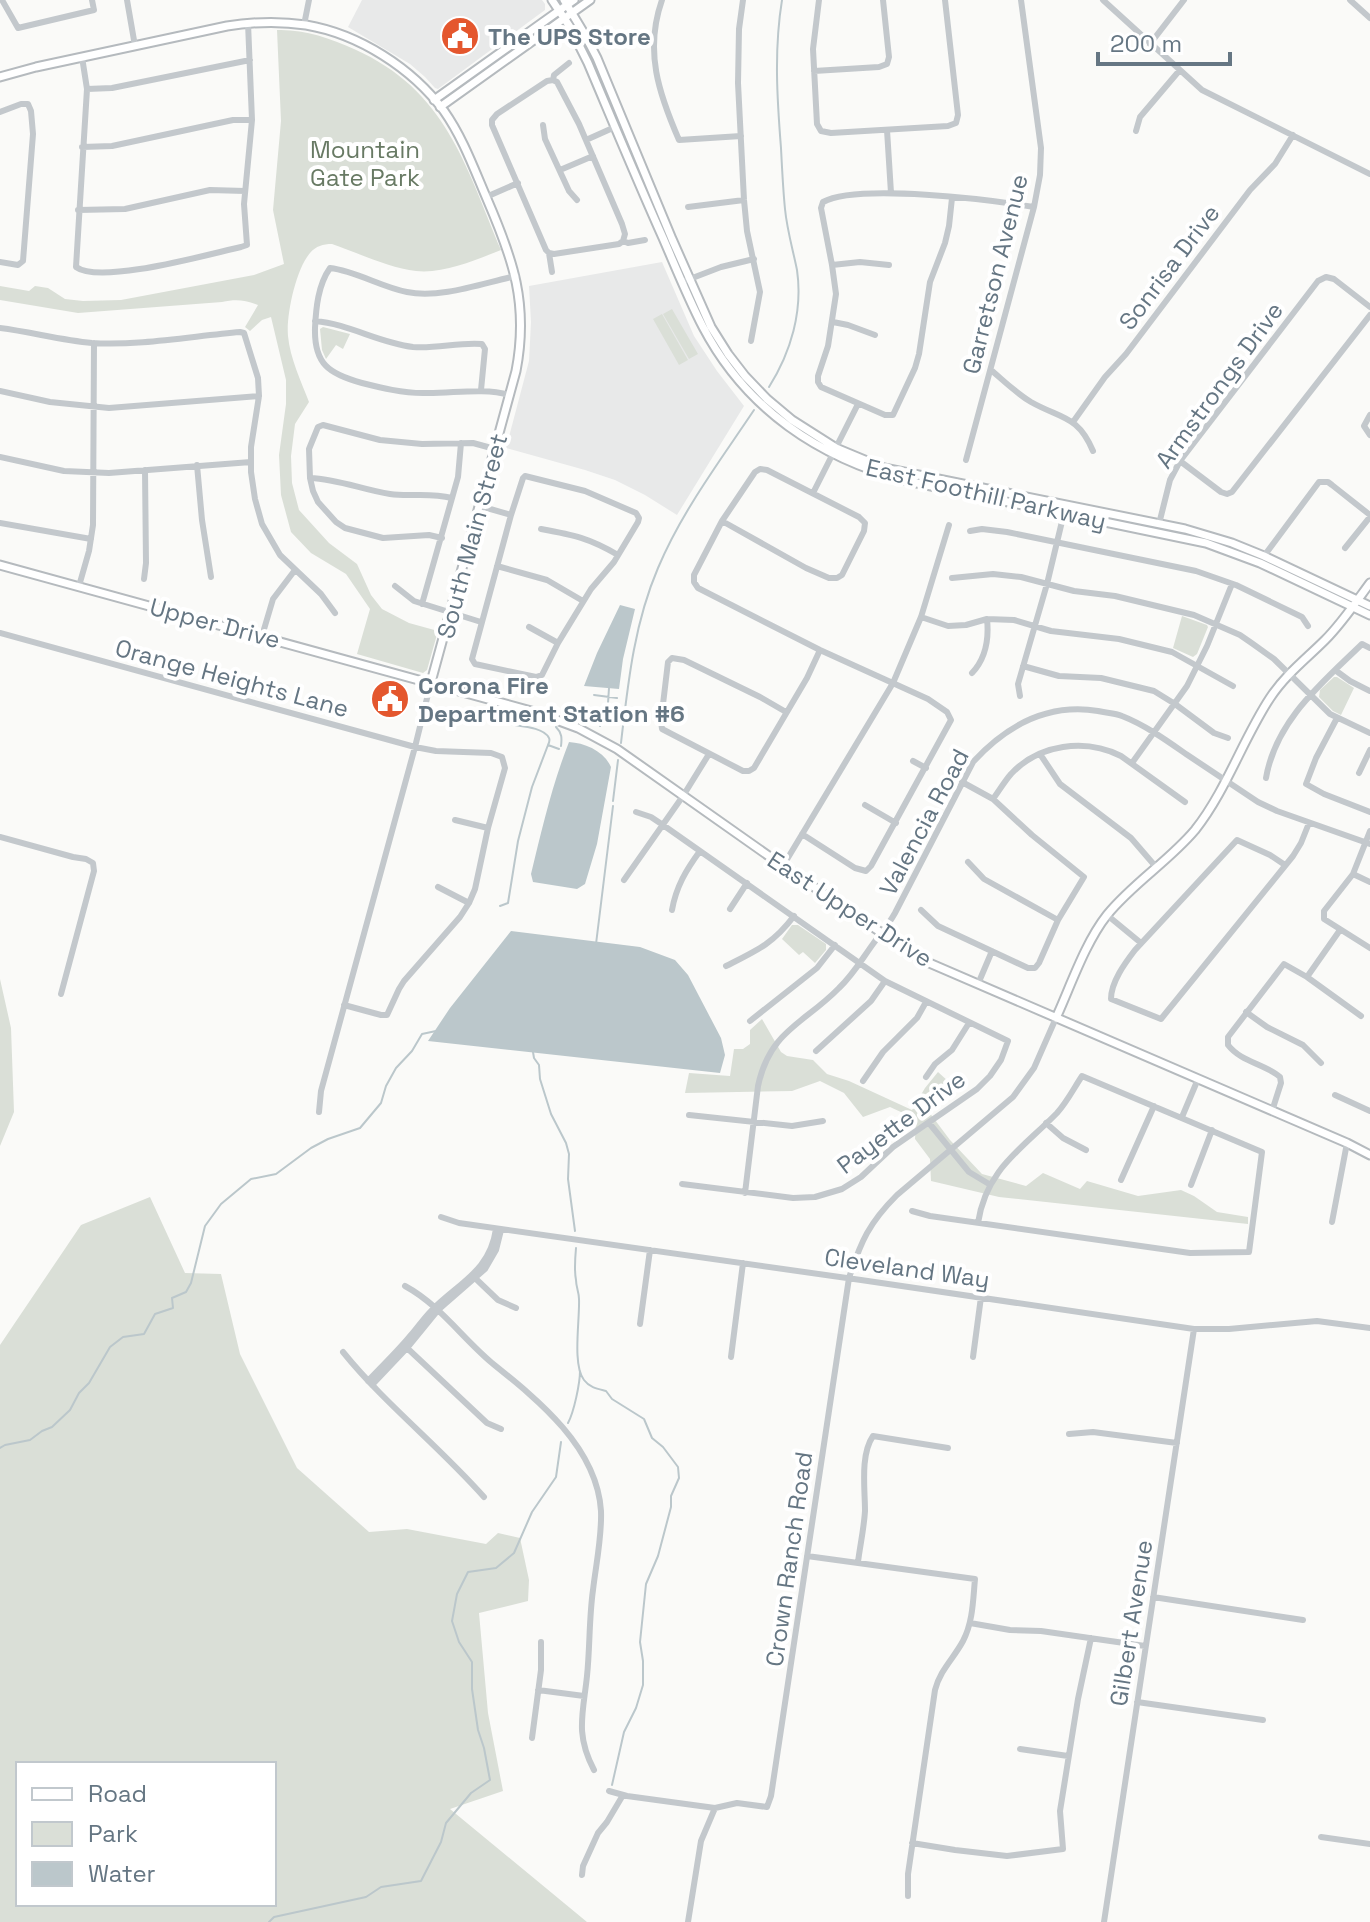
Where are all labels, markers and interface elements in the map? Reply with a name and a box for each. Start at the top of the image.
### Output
public building icon: The UPS Store [439,15,481,57]
scale bar [1098,16,1230,66]
place label: The UPS Store [488,21,651,52]
text: 200 m [1110,28,1182,59]
park label: Mountain Gate Park [310,134,420,193]
street label: Garretson Avenue [955,171,1035,377]
street label: Sonrisa Drive [1112,198,1226,336]
street label: Armstrongs Drive [1148,296,1290,474]
street label: South Main Street [430,430,514,642]
street label: East Foothill Parkway [863,451,1109,537]
street label: Upper Drive [146,591,284,655]
street label: Orange Heights Lane [112,632,352,724]
place label: Corona Fire Department Station #6 [418,670,685,729]
public building icon: Corona Fire Department Station #6 [369,678,411,720]
street label: Valencia Road [872,743,976,901]
street label: East Upper Drive [762,844,938,974]
street label: Payette Drive [831,1064,971,1180]
street label: Cleveland Way [822,1241,992,1295]
street label: Crown Ranch Road [759,1450,819,1668]
street label: Gilbert Avenue [1103,1538,1159,1708]
legend [16,1762,276,1906]
text: Road [88,1778,147,1809]
text: Park [88,1818,138,1849]
text: Water [88,1858,156,1889]

